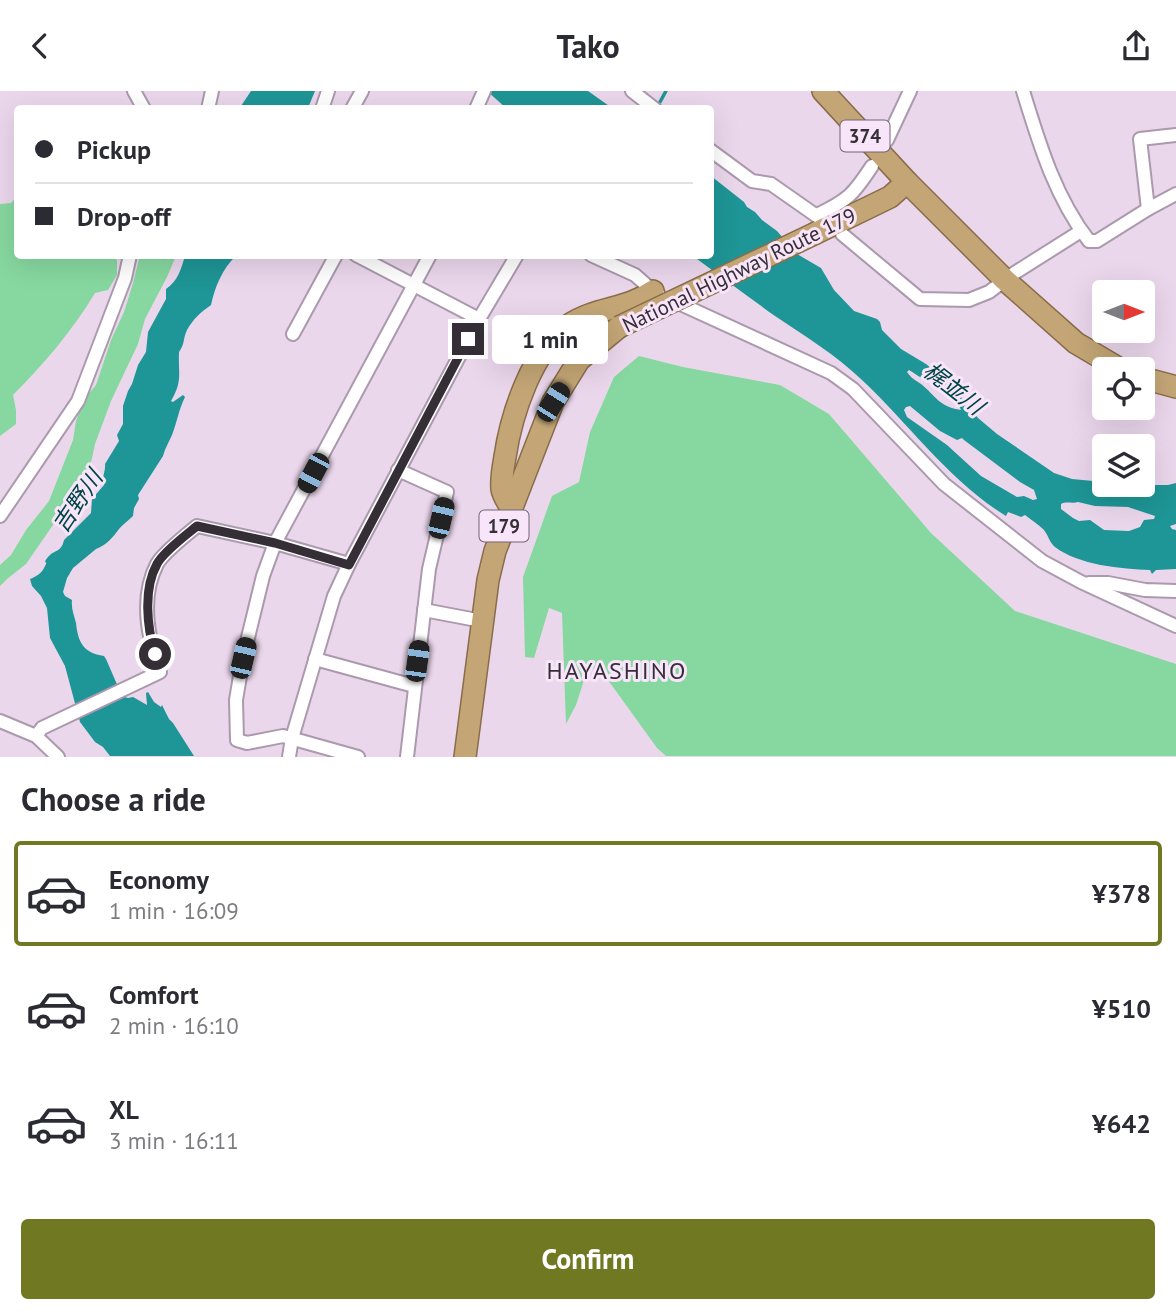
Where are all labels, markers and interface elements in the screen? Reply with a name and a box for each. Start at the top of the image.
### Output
text: Tako [556,25,620,67]
icon: back [21,27,59,65]
icon: share [1117,27,1155,65]
road number: 374 [840,121,890,151]
text: Pickup [77,133,151,166]
text: Drop-off [77,200,171,233]
street label: National Highway Route 179 [618,202,860,338]
north arrow [1092,280,1155,343]
map controls [1092,280,1155,497]
callout: 1 min [492,315,608,363]
route end [452,323,484,355]
text: 1 min [522,325,578,354]
water label: 梶並川 [918,355,992,423]
button: locate [1092,357,1155,420]
car [533,379,574,425]
button: layers [1092,434,1155,497]
car [294,450,333,496]
water label: 吉野川 [46,462,110,538]
car [427,495,456,541]
road number: 179 [480,511,528,541]
car [229,635,258,681]
route start [139,638,171,670]
car [404,639,431,683]
district label: HAYASHINO [547,655,687,686]
text: Choose a ride [21,778,206,820]
icon: car [25,862,88,925]
text: Economy [109,863,209,896]
text: ¥378 [1092,877,1151,910]
text: 1 min · 16:09 [109,896,239,925]
icon: car [25,977,88,1040]
text: Comfort [109,978,199,1011]
text: ¥510 [1092,992,1151,1025]
text: 2 min · 16:10 [109,1011,239,1040]
icon: car [25,1092,88,1155]
text: XL [109,1093,139,1126]
text: ¥642 [1092,1107,1151,1140]
text: 3 min · 16:11 [109,1126,239,1155]
button: Confirm [21,1219,1155,1299]

